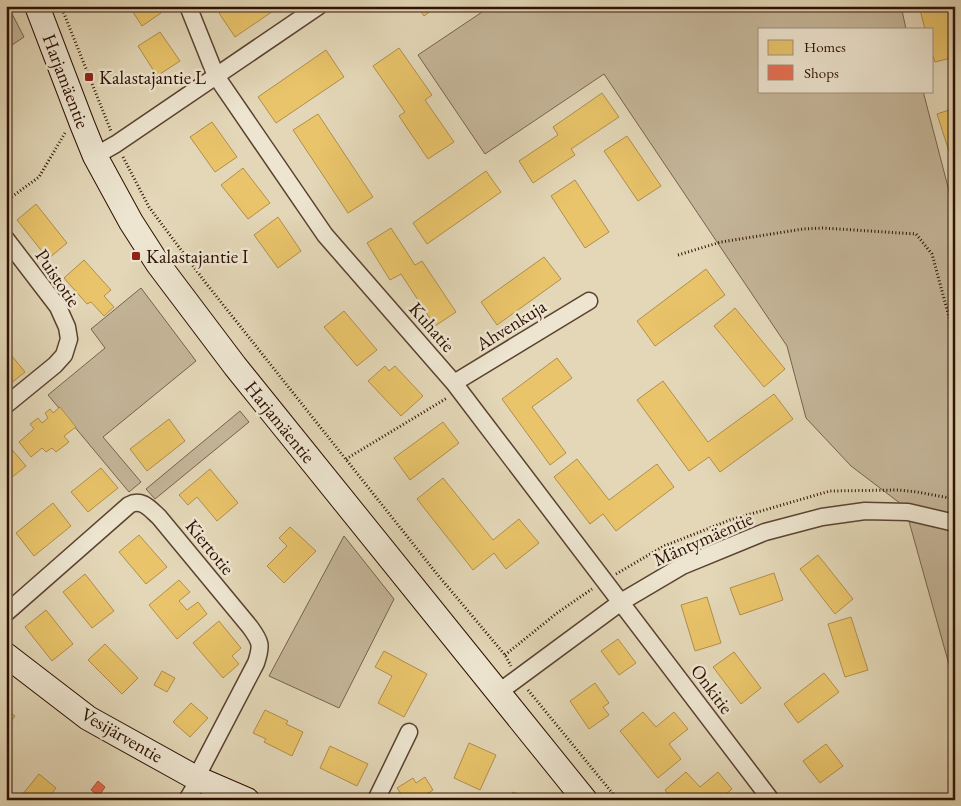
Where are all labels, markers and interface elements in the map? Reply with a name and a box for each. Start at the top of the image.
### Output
legend [758,28,934,92]
street label: Harjamäentie [37,30,95,132]
text: Homes [804,37,846,56]
text: Shops [804,63,839,82]
place label: Kalastajantie L [99,65,206,90]
marker: Kalastajantie L [83,71,95,83]
street label: Puistotie [30,244,86,312]
place label: Kalastajantie I [146,244,249,269]
marker: Kalastajantie I [130,250,142,262]
street label: Ahvenkuja [470,293,551,357]
street label: Kuhatie [403,297,461,357]
street label: Harjamäentie [239,376,321,468]
street label: Mäntymäentie [649,506,757,572]
street label: Kiertotie [180,514,240,580]
street label: Onkitie [685,659,739,719]
street label: Vesijärventie [77,702,167,768]

